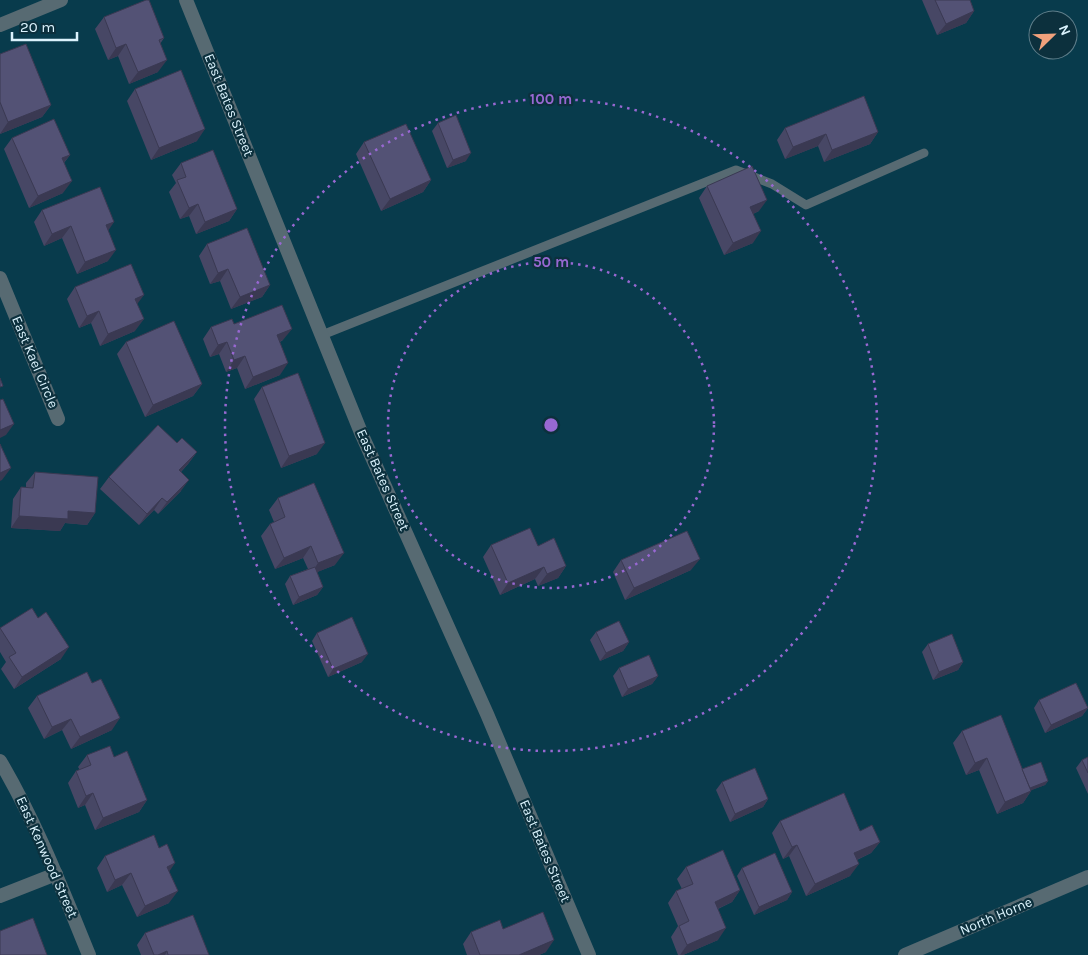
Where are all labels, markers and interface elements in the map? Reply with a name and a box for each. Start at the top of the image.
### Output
scale bar [12,10,78,42]
north arrow [1028,10,1078,60]
text: 20 m [20,18,55,36]
text: N [1055,22,1074,38]
street label: East Bates Street [201,51,257,159]
text: 100 m [530,90,572,108]
text: 50 m [533,253,569,271]
street label: East Kael Circle [8,313,62,411]
centre of rings [542,416,560,434]
street label: East Bates Street [353,427,413,533]
street label: East Kenwood Street [13,794,81,920]
street label: East Bates Street [516,797,574,905]
street label: North Horne [957,893,1035,939]

